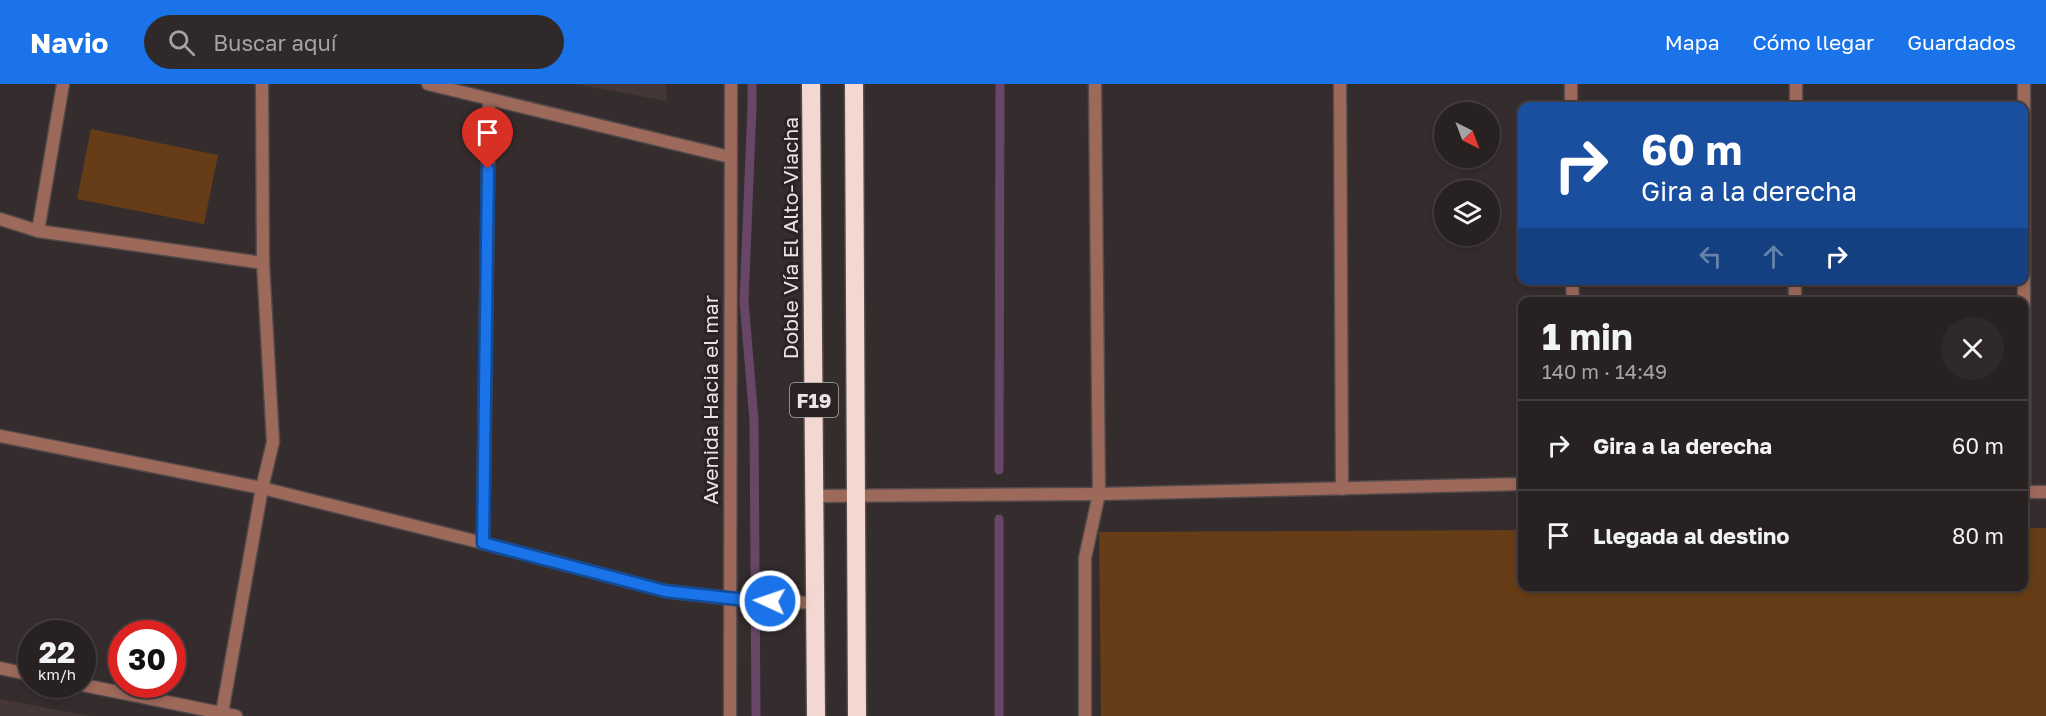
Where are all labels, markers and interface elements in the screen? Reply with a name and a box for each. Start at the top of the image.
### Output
search box [144,15,564,69]
text: Navio [30,26,108,59]
icon: search [165,26,198,59]
text: Buscar aquí [213,29,337,56]
text: Mapa [1665,29,1720,55]
text: Cómo llegar [1753,29,1874,55]
text: Guardados [1907,29,2016,55]
north arrow [1434,102,1500,168]
map controls [1434,102,1500,246]
pin [462,107,513,169]
icon: arrive [471,116,504,149]
street label: Doble Vía El Alto-Viacha [777,117,803,359]
text: 60 m [1641,124,1742,174]
icon: right [1542,126,1620,204]
text: Gira a la derecha [1641,175,1857,207]
button: layers [1434,180,1500,246]
icon: left [1694,240,1727,273]
icon: ahead [1757,240,1790,273]
icon: right [1820,240,1853,273]
street label: Avenida Hacia el mar [697,295,723,505]
text: 1 min [1542,315,1633,358]
button: close [1941,317,2004,380]
text: 140 m · 14:49 [1542,359,1667,383]
road number: F19 [790,383,838,417]
icon: right [1542,429,1575,462]
text: Gira a la derecha [1593,432,1772,459]
text: 60 m [1952,432,2004,459]
icon: arrive [1542,519,1575,552]
text: Llegada al destino [1593,522,1790,549]
text: 80 m [1952,522,2004,549]
position arrow [738,569,802,633]
speed limit sign: 30 [108,620,186,698]
text: 22 [39,634,75,670]
text: km/h [38,665,76,683]

